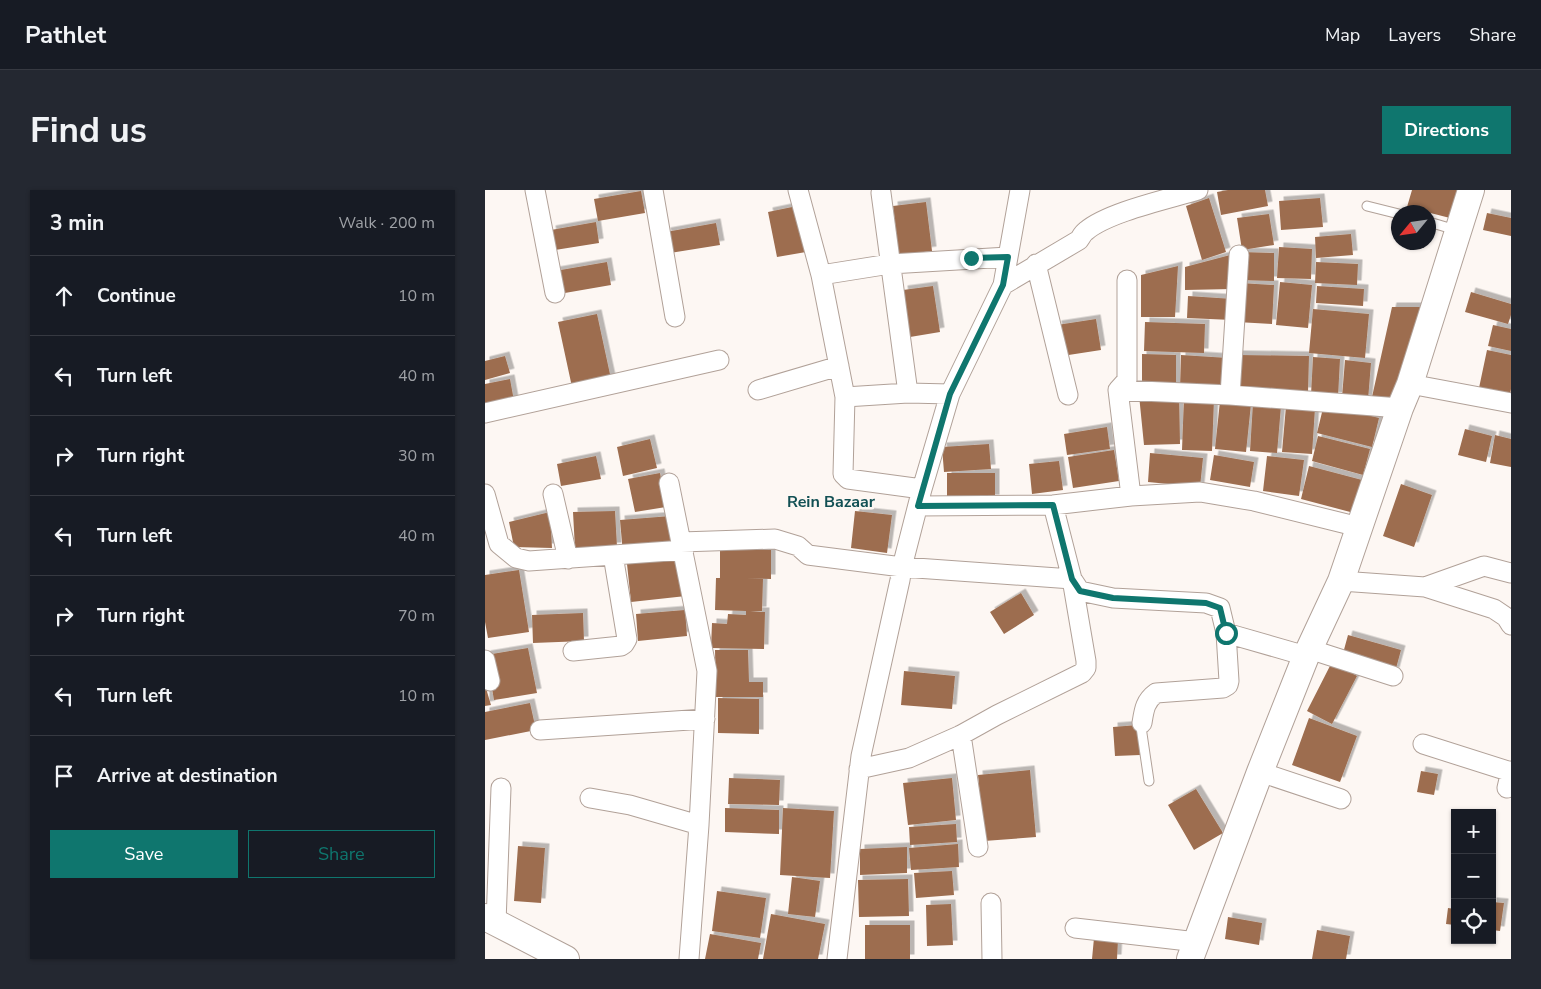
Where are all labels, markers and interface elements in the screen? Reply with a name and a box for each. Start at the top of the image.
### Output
text: Pathlet [25,19,106,51]
text: Map [1325,23,1360,47]
text: Layers [1388,23,1441,47]
text: Share [1469,23,1516,47]
button: Directions [1382,106,1511,154]
text: Find us [30,107,147,154]
north arrow [1391,205,1436,250]
text: 3 min [50,209,104,237]
text: Walk · 200 m [339,212,435,234]
route end [960,247,983,270]
icon: ahead [50,282,78,310]
text: Continue [97,283,176,309]
text: 10 m [398,285,435,307]
icon: left [50,362,78,390]
text: Turn left [97,363,172,389]
text: 40 m [398,365,435,387]
icon: right [50,442,78,470]
text: Turn right [97,443,184,469]
text: 30 m [398,445,435,467]
district label: Rein Bazaar [787,491,876,513]
icon: left [50,522,78,550]
text: Turn left [97,523,172,549]
text: 40 m [398,525,435,547]
icon: right [50,602,78,630]
text: Turn right [97,603,184,629]
text: 70 m [398,605,435,627]
route start [1215,622,1238,645]
icon: left [50,682,78,710]
text: Turn left [97,683,172,709]
text: 10 m [398,685,435,707]
icon: arrive [50,762,78,790]
text: Arrive at destination [97,763,278,789]
map controls [1451,809,1496,944]
button: + [1451,809,1496,854]
button: Save [50,830,238,878]
button: Share [248,830,435,878]
button: − [1451,854,1496,899]
button: locate [1451,899,1496,944]

